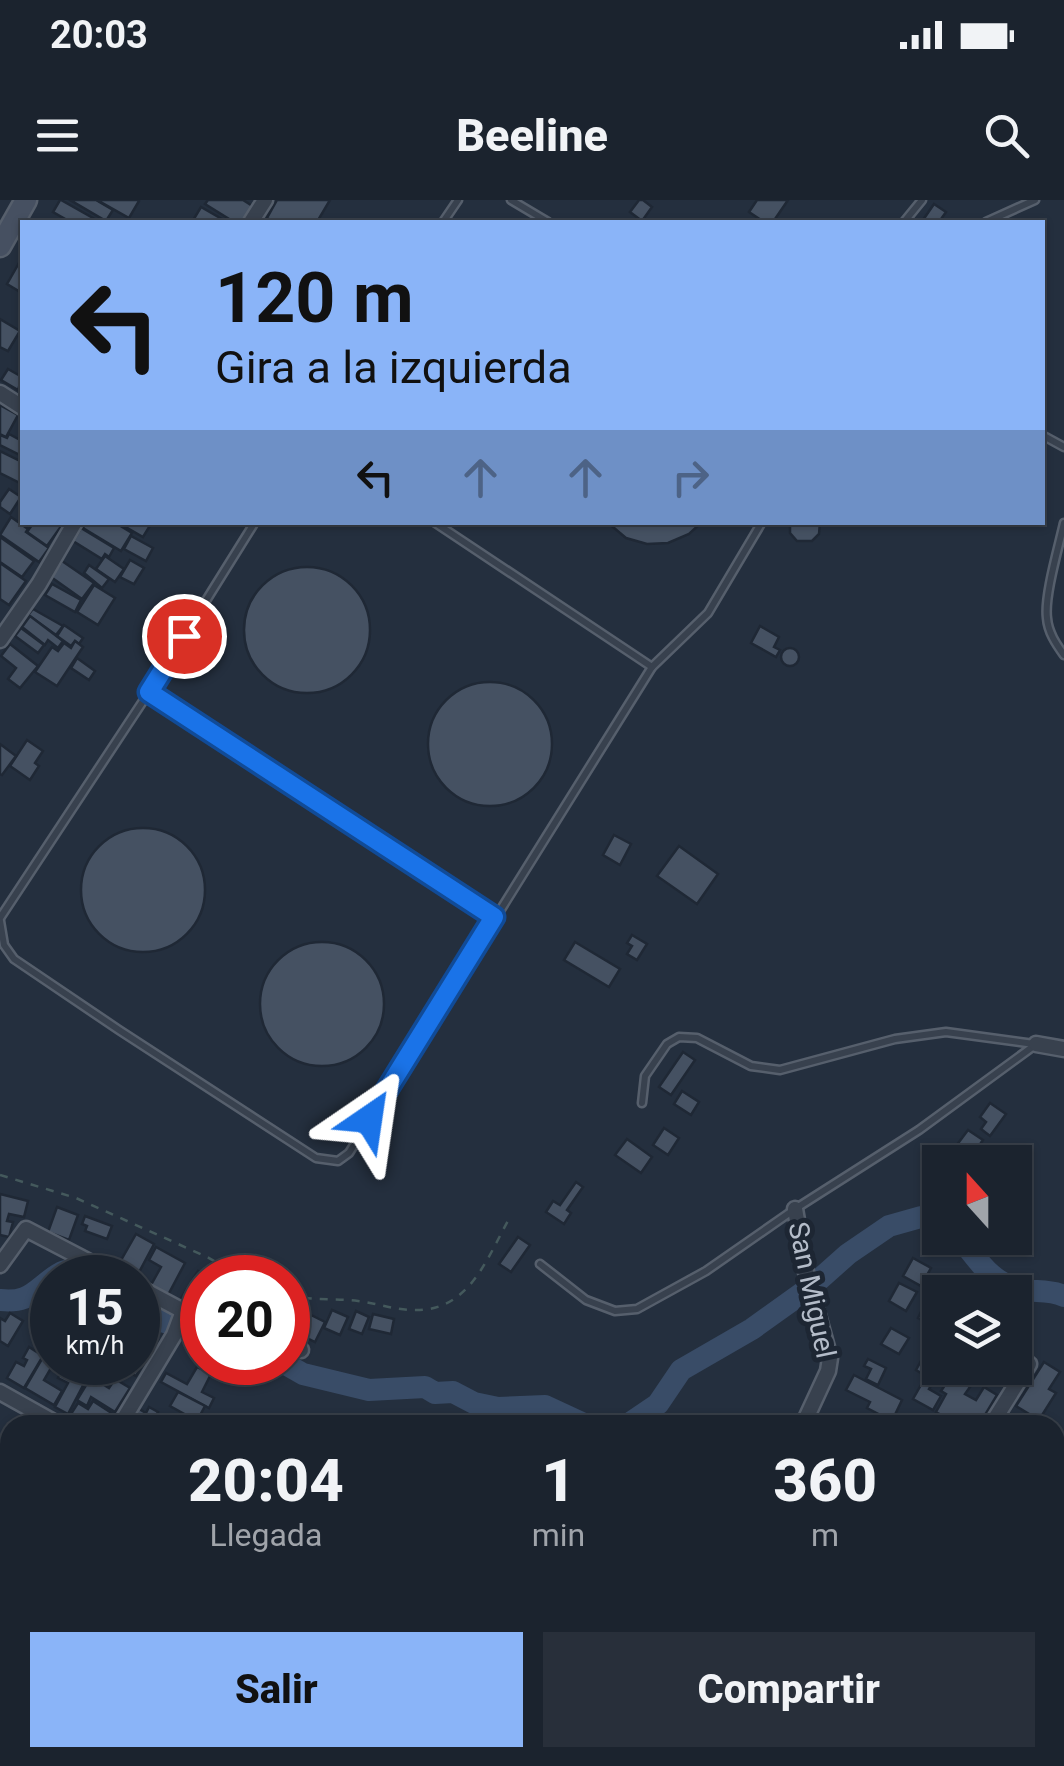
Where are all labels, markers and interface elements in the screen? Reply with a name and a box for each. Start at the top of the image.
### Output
text: 20:03 [50,13,148,57]
icon: menu [30,108,85,163]
icon: search [979,108,1034,163]
text: Beeline [456,109,608,162]
text: 120 m [215,257,414,339]
icon: left [50,260,180,390]
text: Gira a la izquierda [215,341,572,394]
icon: left [348,450,403,505]
icon: ahead [453,450,508,505]
icon: ahead [558,450,613,505]
icon: right [663,450,718,505]
pin [142,594,227,679]
icon: arrive [157,609,212,664]
position arrow [317,1067,421,1171]
north arrow [922,1145,1032,1255]
map controls [922,1145,1032,1385]
street label: San Miguel [781,1219,843,1361]
speed limit sign: 20 [180,1255,310,1385]
button: layers [922,1275,1032,1385]
text: 15 [66,1279,124,1337]
text: km/h [66,1331,124,1360]
text: 20:04 [188,1445,344,1516]
text: 1 [541,1445,576,1516]
text: 360 [773,1445,877,1516]
text: Llegada [209,1516,322,1554]
text: min [532,1516,585,1554]
text: m [811,1516,839,1554]
button: Salir [30,1632,523,1747]
button: Compartir [543,1632,1035,1747]

